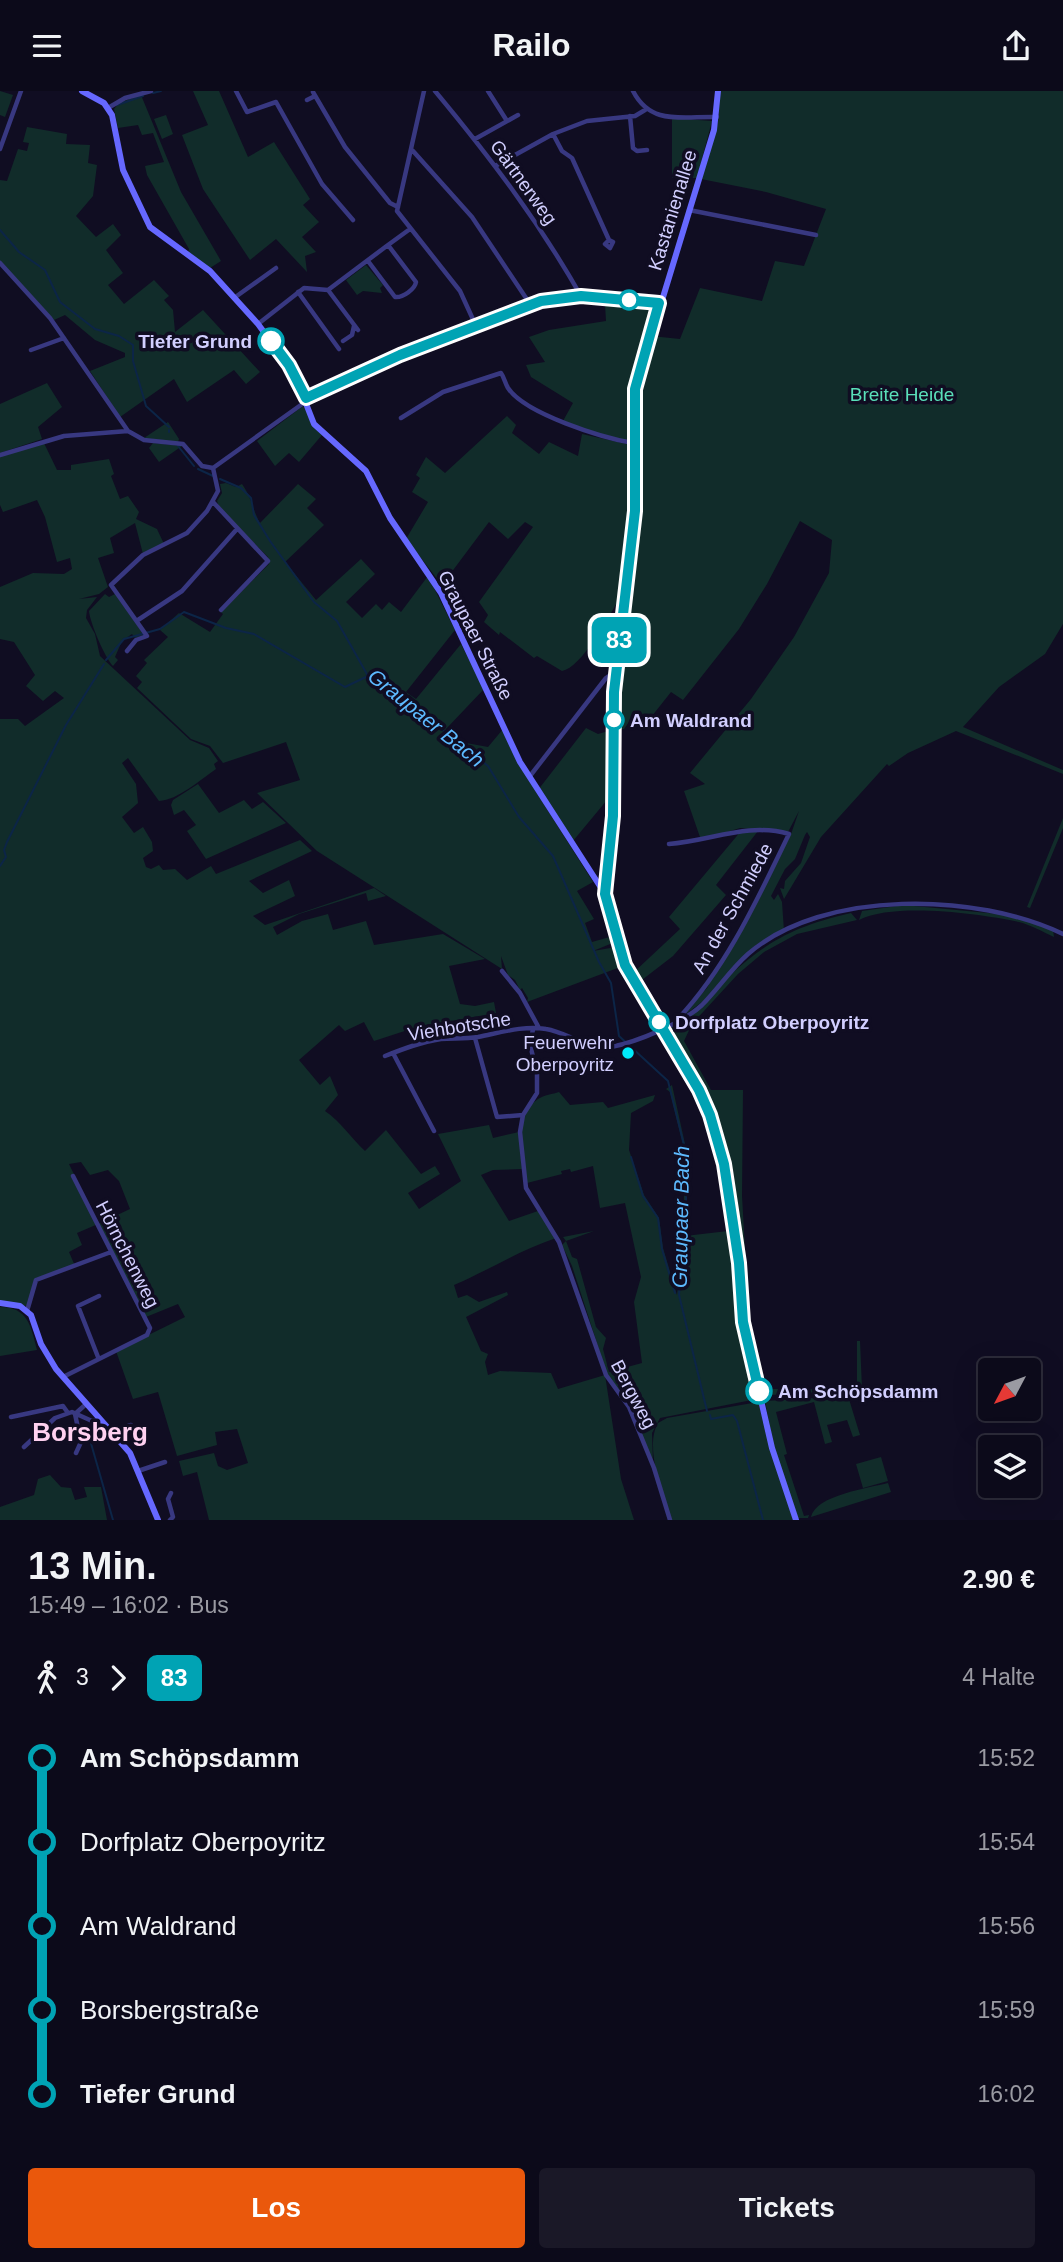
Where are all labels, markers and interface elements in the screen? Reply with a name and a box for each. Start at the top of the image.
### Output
icon: menu [28,27,66,65]
text: Railo [492,27,571,63]
icon: share [997,27,1035,65]
street label: Gärtnerweg [486,136,561,229]
street label: Kastanienallee [644,147,701,273]
unlabelled marker [619,290,639,310]
marker: Tiefer Grund [258,328,284,354]
place label: Tiefer Grund [138,331,252,352]
park label: Breite Heide [850,384,954,405]
street label: Graupaer Straße [434,567,517,704]
line badge: 83 [588,617,650,663]
text: 83 [606,626,632,653]
water label: Graupaer Bach [364,664,489,771]
marker: Am Waldrand [604,710,624,730]
place label: Am Waldrand [630,710,752,731]
street label: An der Schmiede [688,839,777,977]
street label: Viehbotsche [406,1008,512,1045]
marker: Dorfplatz Oberpoyritz [649,1012,669,1032]
place label: Dorfplatz Oberpoyritz [675,1012,869,1033]
place label: Feuerwehr Oberpoyritz [516,1032,615,1075]
marker: Feuerwehr Oberpoyritz [620,1045,636,1061]
water label: Graupaer Bach [668,1146,693,1288]
street label: Hörnchenweg [92,1197,164,1311]
street label: Bergweg [607,1356,660,1432]
north arrow [978,1358,1041,1421]
map controls [978,1358,1041,1498]
marker: Am Schöpsdamm [746,1378,772,1404]
place label: Am Schöpsdamm [778,1381,938,1402]
district label: Borsberg [32,1417,148,1447]
button: layers [978,1435,1041,1498]
text: 13 Min. [28,1545,157,1587]
text: 2.90 € [963,1564,1035,1594]
text: 15:49 – 16:02 · Bus [28,1592,229,1618]
icon: walk [28,1659,66,1697]
icon: forward [99,1659,137,1697]
text: 3 [76,1664,89,1690]
text: 83 [161,1664,188,1691]
text: 4 Halte [962,1664,1035,1690]
text: Am Schöpsdamm [80,1743,300,1773]
text: 15:52 [977,1745,1035,1771]
text: Dorfplatz Oberpoyritz [80,1827,326,1857]
text: 15:54 [977,1829,1035,1855]
text: Am Waldrand [80,1911,237,1941]
text: 15:56 [977,1913,1035,1939]
text: Borsbergstraße [80,1995,259,2025]
text: 15:59 [977,1997,1035,2023]
text: Tiefer Grund [80,2079,236,2109]
text: 16:02 [977,2081,1035,2107]
button: Los [28,2168,525,2248]
button: Tickets [539,2168,1035,2248]

